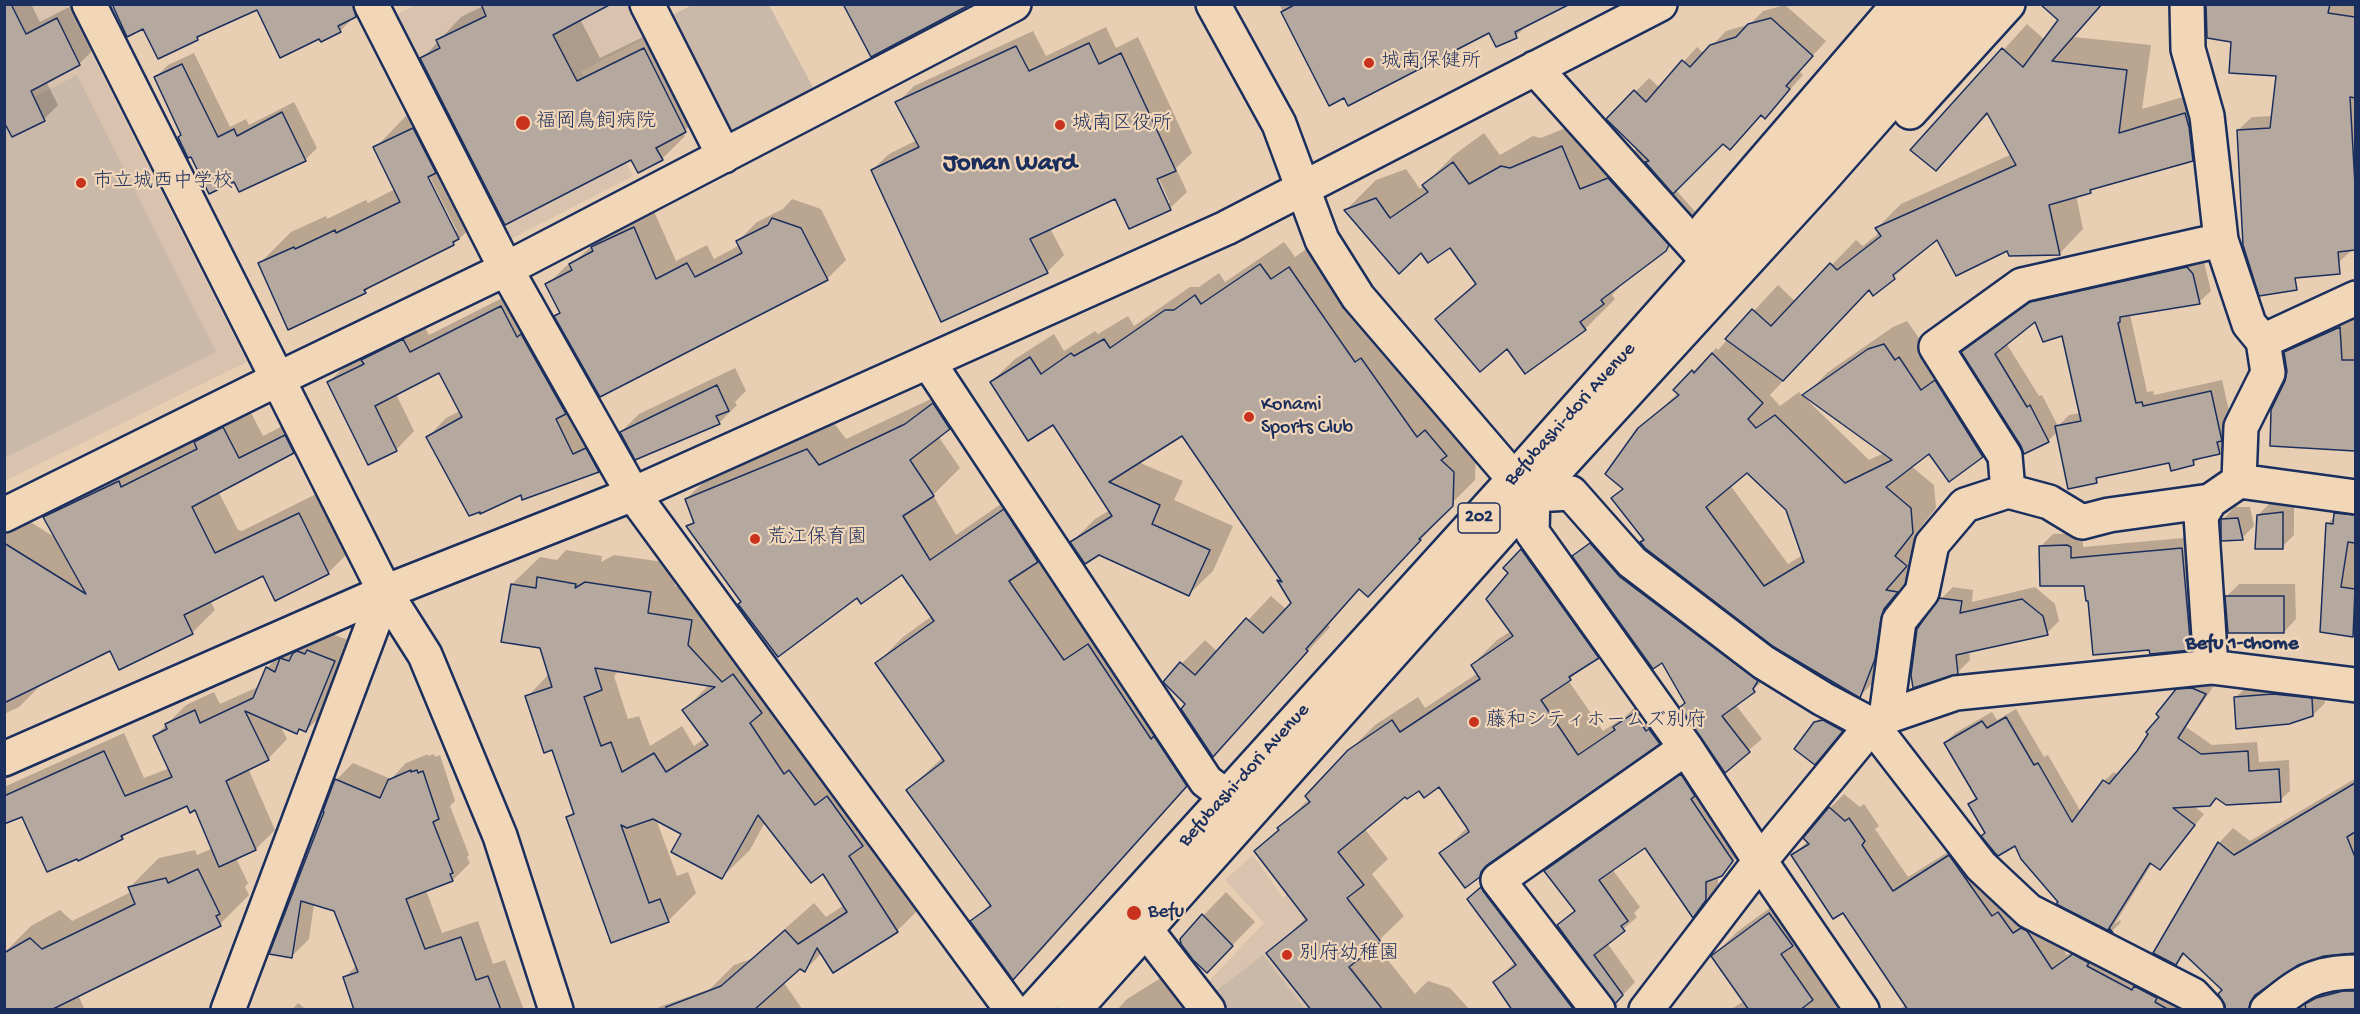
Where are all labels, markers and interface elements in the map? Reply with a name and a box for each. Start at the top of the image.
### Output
place label: 城南保健所 [1381,51,1481,75]
marker: 城南保健所 [1362,56,1376,70]
place label: 福岡鳥飼病院 [536,111,656,135]
place label: 城南区役所 [1072,113,1172,137]
marker: 福岡鳥飼病院 [514,114,532,132]
marker: 城南区役所 [1053,118,1067,132]
district label: Jonan Ward [943,149,1077,181]
place label: 市立城西中学校 [93,171,233,195]
marker: 市立城西中学校 [74,176,88,190]
street label: Befubashi-dori Avenue [1500,338,1642,492]
place label: Konami Sports Club [1261,394,1353,441]
marker: Konami Sports Club [1242,410,1256,424]
road number: 202 [1458,503,1500,533]
place label: 荒江保育園 [767,527,867,551]
marker: 荒江保育園 [748,532,762,546]
district label: Befu 1-chome [2186,632,2298,658]
street label: Befubashi-dori Avenue [1174,699,1316,853]
place label: 藤和シティホームズ別府 [1486,710,1706,734]
marker: 藤和シティホームズ別府 [1467,715,1481,729]
place label: Befu [1148,901,1184,925]
marker: Befu [1125,904,1143,922]
place label: 別府幼稚園 [1299,943,1399,967]
marker: 別府幼稚園 [1280,948,1294,962]

